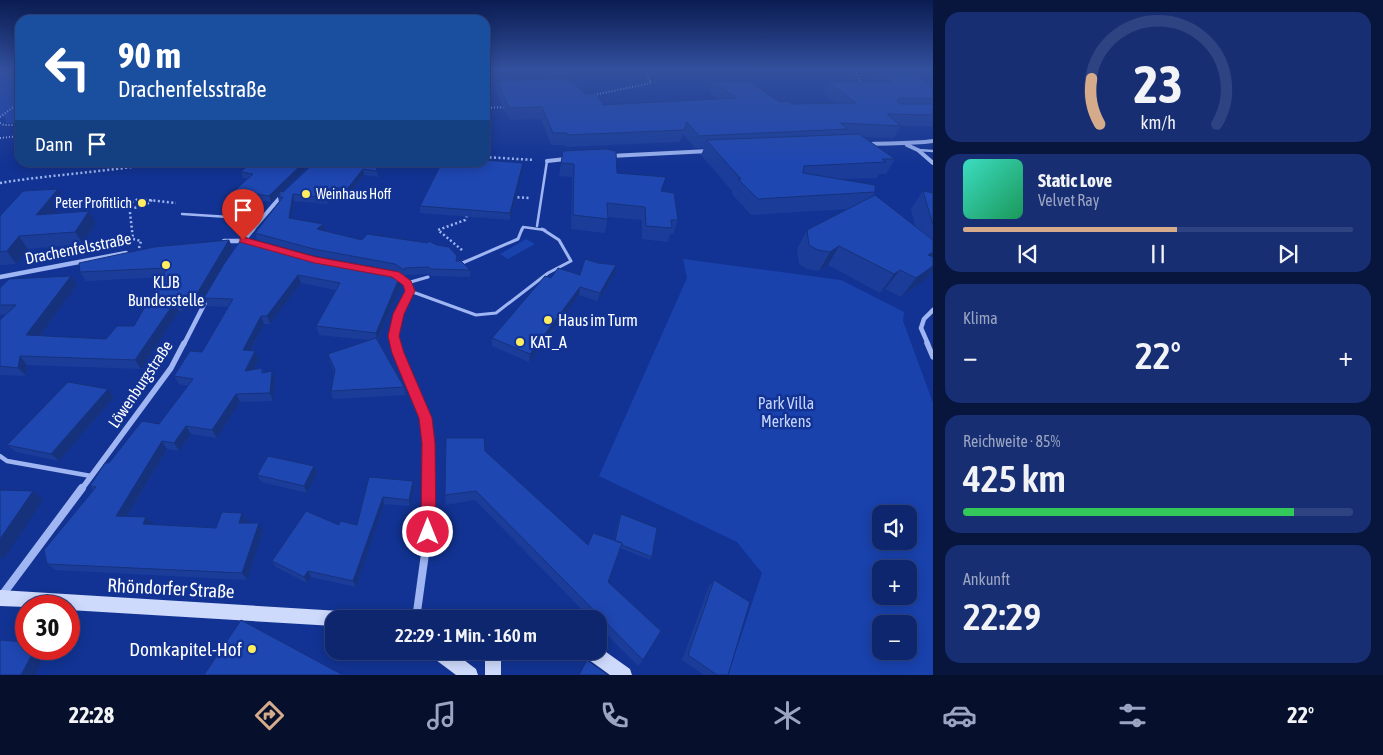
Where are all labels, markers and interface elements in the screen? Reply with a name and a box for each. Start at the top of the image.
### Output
icon: left [35,35,100,100]
text: 90 m [118,35,181,75]
text: 23 [1134,54,1182,114]
text: Drachenfelsstraße [118,76,266,102]
text: km/h [1140,112,1176,133]
icon: arrive [83,130,111,158]
text: Dann [35,133,73,155]
text: Static Love [1038,169,1112,191]
place label: Weinhaus Hoff [316,186,392,202]
marker: Weinhaus Hoff [300,188,312,200]
pin [222,189,264,240]
text: Velvet Ray [1038,191,1099,209]
place label: Peter Profitlich [55,195,132,211]
icon: arrive [229,196,257,224]
marker: Peter Profitlich [136,197,148,209]
street label: Drachenfelsstraße [23,229,133,267]
icon: previous [1014,240,1042,268]
icon: pause [1144,240,1172,268]
icon: next [1274,240,1302,268]
marker: KLJB Bundesstelle [160,259,172,271]
place label: KLJB Bundesstelle [128,273,204,309]
text: Klima [963,309,998,327]
place label: Haus im Turm [558,311,638,329]
marker: Haus im Turm [542,314,554,326]
place label: KAT_A [530,333,567,351]
text: 22° [1135,334,1181,377]
marker: KAT_A [514,336,526,348]
street label: Löwenburgstraße [104,337,177,432]
text: − [963,340,978,372]
text: + [1338,340,1353,372]
park label: Park Villa Merkens [758,394,814,430]
text: Reichweite · 85% [963,432,1060,450]
text: 425 km [963,457,1066,500]
position arrow [401,505,453,557]
map controls [872,505,917,660]
button: sound [872,505,917,550]
button: + [872,560,917,605]
text: Ankunft [963,570,1010,588]
street label: Rhöndorfer Straße [107,574,235,602]
speed limit sign: 30 [15,595,80,660]
text: 22:29 [963,595,1041,638]
button: − [872,615,917,660]
text: 22:29 · 1 Min. · 160 m [395,624,537,646]
place label: Domkapitel-Hof [129,638,242,660]
marker: Domkapitel-Hof [246,643,258,655]
icon: directions [252,698,287,733]
icon: music [424,698,459,733]
icon: phone [597,698,632,733]
icon: climate [770,698,805,733]
icon: car [942,698,977,733]
icon: filters [1115,698,1150,733]
text: 22:28 [69,702,114,728]
text: 22° [1287,702,1314,728]

